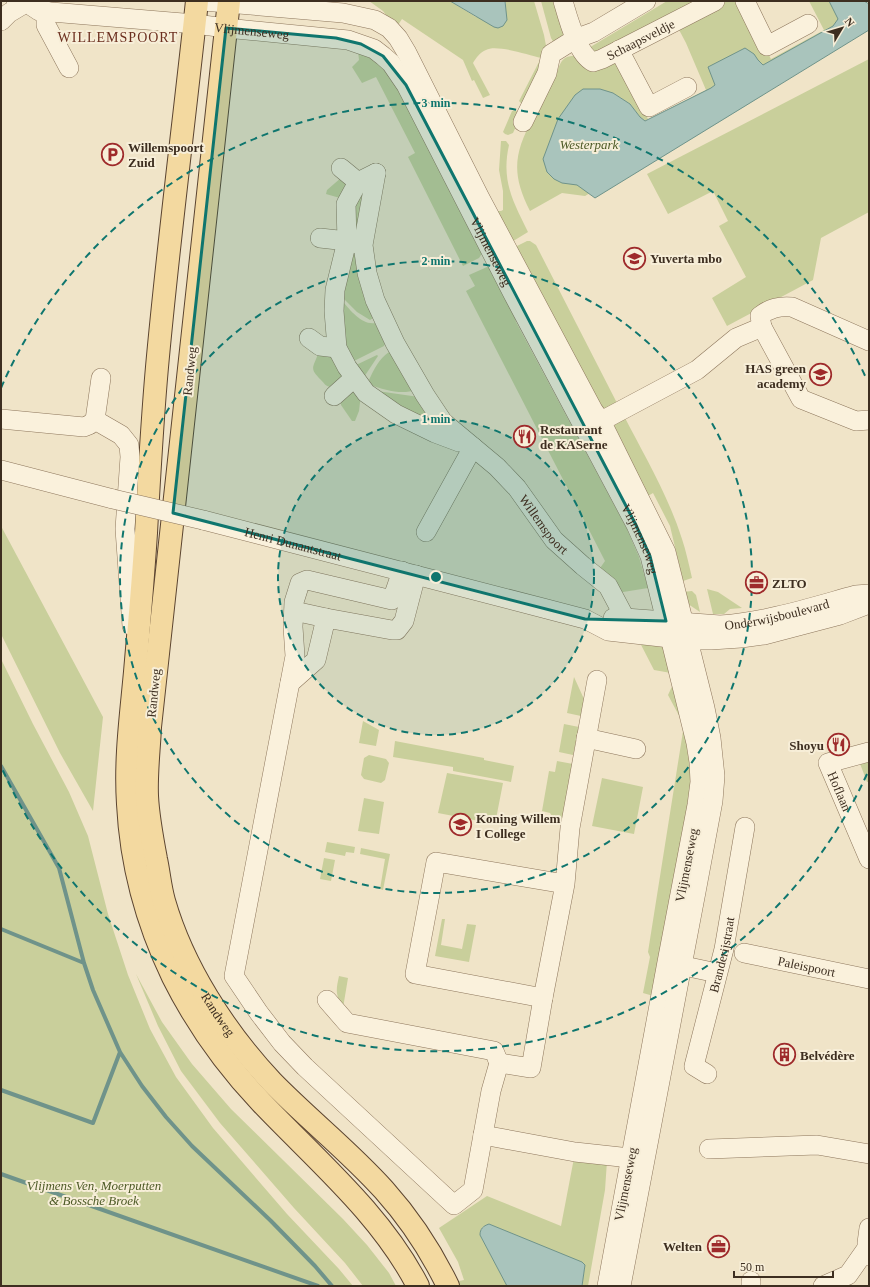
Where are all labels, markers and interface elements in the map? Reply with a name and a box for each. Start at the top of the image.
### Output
north arrow [822,8,862,48]
text: N [843,15,857,29]
street label: Schaapsveldje [604,16,677,63]
street label: Vlijmenseweg [213,20,290,42]
district label: WILLEMSPOORT [58,30,178,45]
text: 3 min [421,96,451,110]
park label: Westerpark [560,137,619,152]
place label: Willemspoort Zuid [128,140,204,170]
parking icon: Willemspoort Zuid [100,141,126,167]
street label: Vlijmenseweg [467,215,515,289]
school or university icon: Yuverta mbo [621,245,647,271]
place label: Yuverta mbo [650,251,722,266]
text: 2 min [421,254,451,268]
street label: Randweg [179,345,200,396]
place label: HAS green academy [745,361,807,391]
school or university icon: HAS green academy [808,362,834,388]
text: 1 min [421,412,451,426]
place label: Restaurant de KASerne [540,422,608,452]
restaurant icon: Restaurant de KASerne [511,423,537,449]
street label: Willemspoort [516,492,572,557]
street label: Vlijmenseweg [618,501,661,576]
street label: Henri Dunantstraat [243,524,343,564]
centre of rings [429,570,443,584]
office icon: ZLTO [744,570,770,596]
place label: ZLTO [772,576,807,591]
street label: Onderwijsboulevard [724,596,831,633]
street label: Randweg [143,667,164,718]
restaurant icon: Shoyu [826,732,852,758]
place label: Shoyu [789,738,824,753]
street label: Hoflaan [824,769,855,814]
place label: Koning Willem I College [476,811,561,841]
school or university icon: Koning Willem I College [447,812,473,838]
street label: Vlijmenseweg [672,826,701,903]
street label: Branderijstraat [706,915,737,994]
street label: Paleispoort [776,953,837,980]
street label: Randweg [198,990,238,1040]
building icon: Belvédère [772,1042,798,1068]
place label: Belvédère [800,1048,855,1063]
street label: Vlijmenseweg [611,1145,640,1222]
park label: Vlijmens Ven, Moerputten & Bossche Broek [27,1178,161,1208]
office icon: Welten [705,1233,731,1259]
place label: Welten [663,1239,703,1254]
scale bar [734,1253,833,1279]
text: 50 m [740,1260,765,1274]

